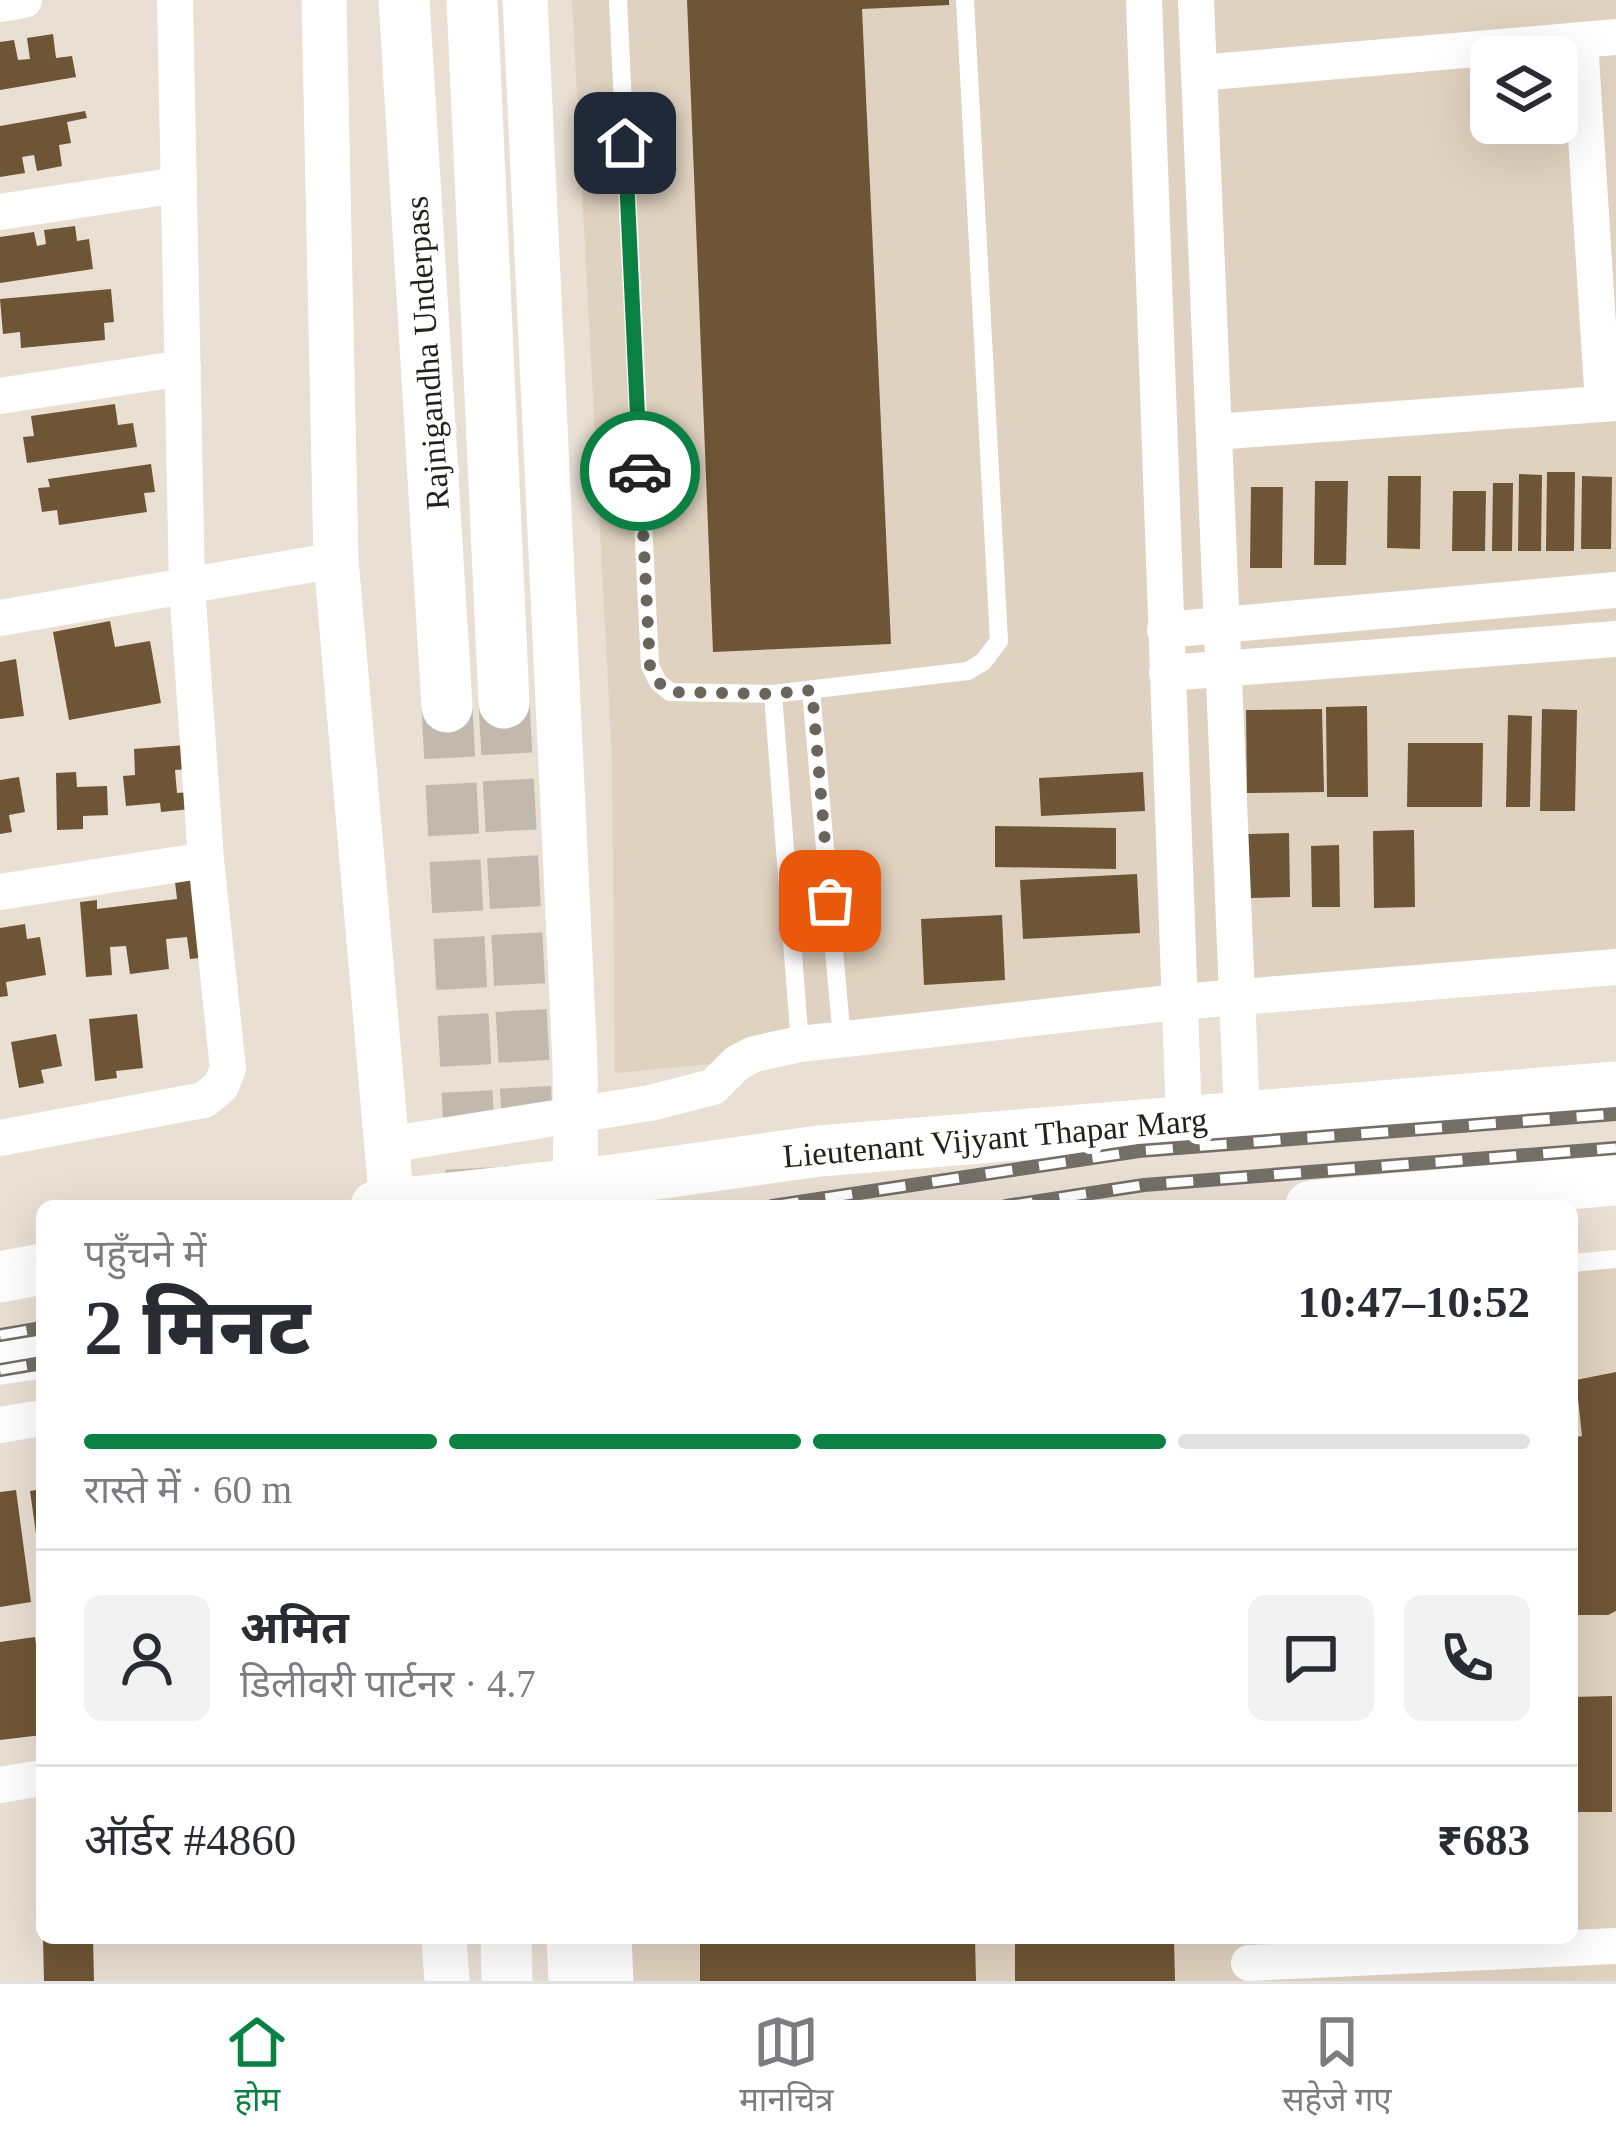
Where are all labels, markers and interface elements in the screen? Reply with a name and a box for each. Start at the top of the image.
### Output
map controls [1470,36,1578,144]
button: layers [1470,36,1578,144]
pin [574,92,676,194]
icon: home [592,110,658,176]
street label: Rajnigandha Underpass [398,195,456,511]
courier [580,411,700,531]
icon: car [607,438,673,504]
pin [779,850,881,952]
icon: bag [797,868,863,934]
street label: Lieutenant Vijyant Thapar Marg [781,1102,1209,1174]
text: पहुँचने में [84,1232,206,1275]
text: 10:47–10:52 [1298,1277,1530,1327]
text: 2 मिनट [84,1284,310,1371]
text: रास्ते में · 60 m [84,1468,292,1511]
button: person [84,1595,210,1721]
button: chat [1248,1595,1374,1721]
button: phone [1404,1595,1530,1721]
text: अमित [240,1603,349,1653]
text: डिलीवरी पार्टनर · 4.7 [240,1662,536,1705]
text: ऑर्डर #4860 [84,1815,296,1865]
text: ₹683 [1437,1815,1530,1865]
tab: होम [224,2009,290,2124]
tab: मानचित्र [739,2009,833,2124]
tab: सहेजे गए [1282,2009,1392,2124]

